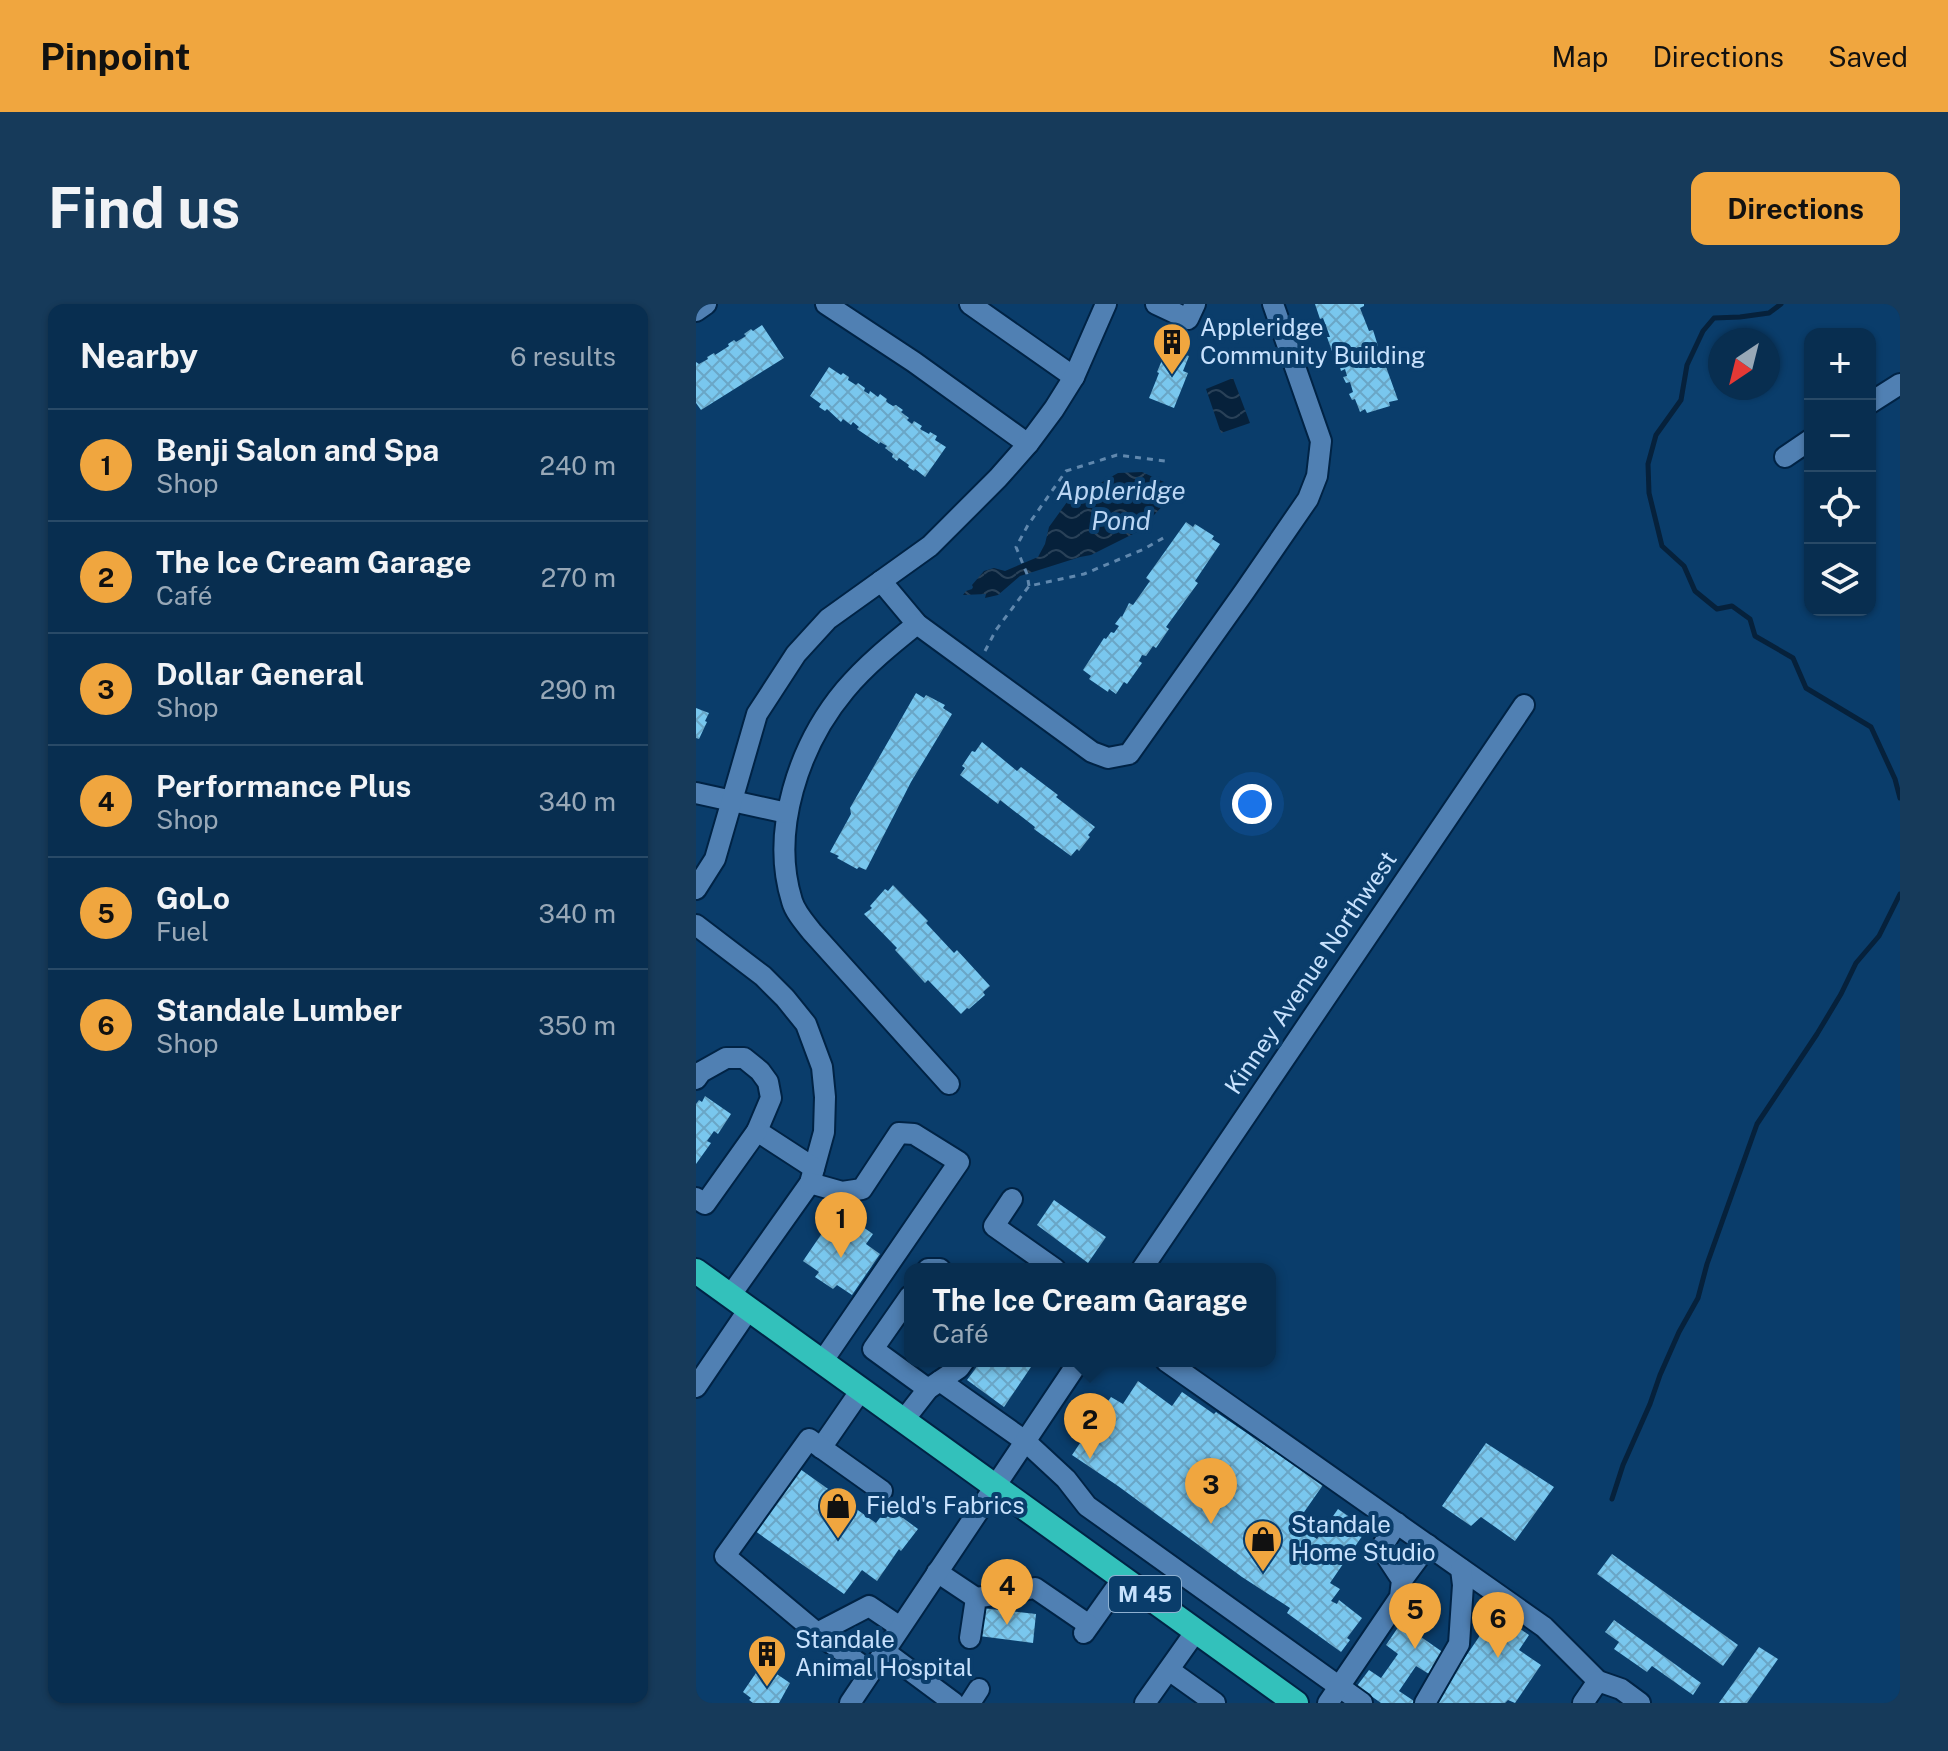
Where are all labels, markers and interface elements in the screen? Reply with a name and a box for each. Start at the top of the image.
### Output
text: Pinpoint [40,34,190,79]
text: Map [1552,40,1608,73]
text: Directions [1652,40,1784,73]
text: Saved [1828,40,1908,73]
button: Directions [1691,172,1900,245]
text: Find us [48,175,240,241]
place label: Appleridge Community Building [1200,313,1426,369]
building icon: Appleridge Community Building [1151,321,1193,376]
north arrow [1708,328,1780,400]
map controls [1804,328,1876,616]
button: + [1804,328,1876,400]
text: Nearby [80,336,198,376]
text: 6 results [510,341,616,372]
button: − [1804,400,1876,472]
text: Benji Salon and Spa [156,432,439,468]
text: 1 [100,450,112,481]
text: 240 m [539,450,616,481]
text: Shop [156,468,219,499]
button: locate [1804,472,1876,544]
water label: Appleridge Pond [1056,475,1186,536]
text: The Ice Cream Garage [156,544,472,580]
button: layers [1804,544,1876,616]
text: 2 [98,562,114,593]
text: 270 m [541,562,616,593]
text: Café [156,580,213,611]
text: Dollar General [156,656,364,692]
text: 3 [97,674,115,705]
text: 290 m [540,674,616,705]
text: Shop [156,692,219,723]
text: Performance Plus [156,768,411,804]
your location [1232,784,1272,824]
text: 4 [97,786,115,817]
text: 340 m [539,786,616,817]
text: Shop [156,804,219,835]
street label: Kinney Avenue Northwest [1218,846,1402,1099]
text: GoLo [156,880,230,916]
text: 5 [97,898,115,929]
text: 340 m [539,898,616,929]
text: Fuel [156,916,209,947]
text: Standale Lumber [156,992,402,1028]
text: 6 [97,1010,115,1041]
text: 350 m [538,1010,616,1041]
text: Shop [156,1028,219,1059]
pin: 1 [815,1192,867,1258]
popup [904,1263,1276,1367]
text: The Ice Cream Garage [932,1282,1248,1318]
text: Café [932,1318,989,1349]
pin: 2 [1064,1393,1116,1459]
pin: 3 [1185,1458,1237,1524]
shop icon: Field's Fabrics [817,1485,859,1540]
place label: Field's Fabrics [866,1491,1025,1519]
place label: Standale Home Studio [1291,1510,1436,1566]
shop icon: Standale Home Studio [1242,1518,1284,1573]
pin: 4 [981,1559,1033,1625]
road number: M 45 [1109,1576,1181,1612]
pin: 5 [1389,1583,1441,1649]
pin: 6 [1472,1592,1524,1658]
place label: Standale Animal Hospital [795,1625,973,1681]
building icon: Standale Animal Hospital [746,1633,788,1688]

